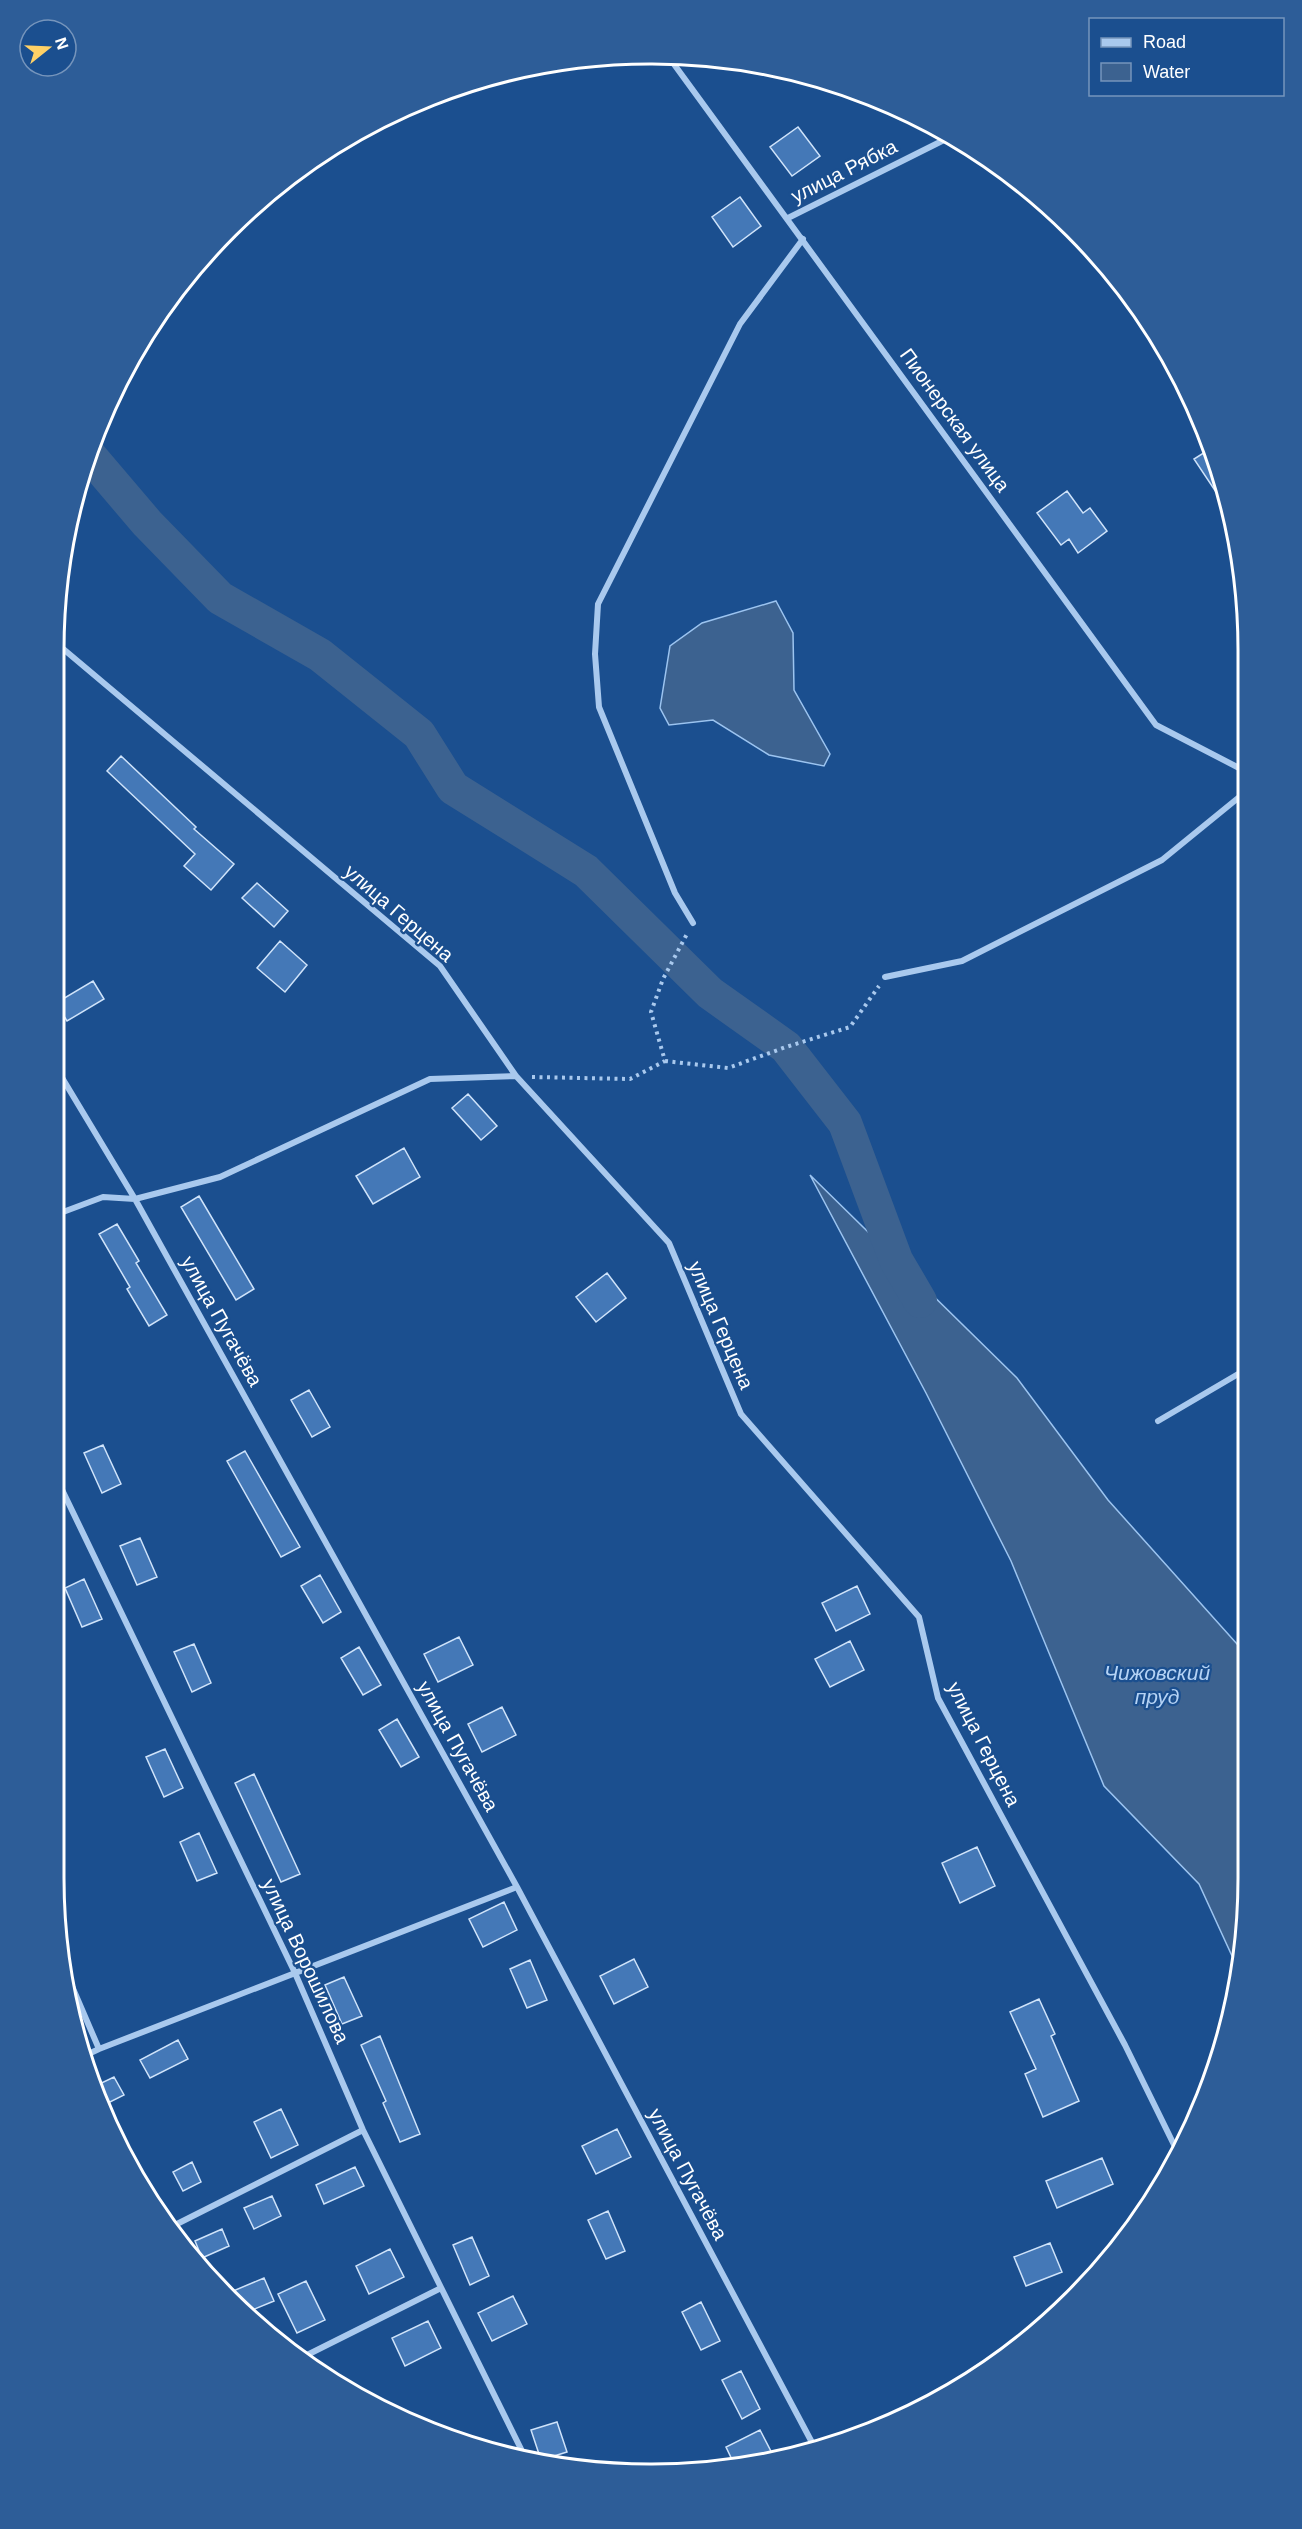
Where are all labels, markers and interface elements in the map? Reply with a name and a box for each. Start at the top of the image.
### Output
north arrow [18,18,78,78]
legend [1089,18,1284,96]
text: Road [1143,32,1186,52]
text: N [52,35,72,52]
text: Water [1143,62,1190,82]
street label: улица Рябка [787,135,901,207]
street label: Пионерская улица [896,344,1015,497]
street label: улица Герцена [340,860,458,967]
street label: улица Пугачёва [177,1252,267,1391]
street label: улица Герцена [684,1258,758,1393]
water label: Чижовский пруд [1104,1661,1210,1708]
street label: улица Пугачёва [413,1677,503,1816]
street label: улица Герцена [943,1678,1025,1811]
street label: улица Ворошилова [258,1875,354,2048]
street label: улица Пугачёва [644,2105,732,2244]

